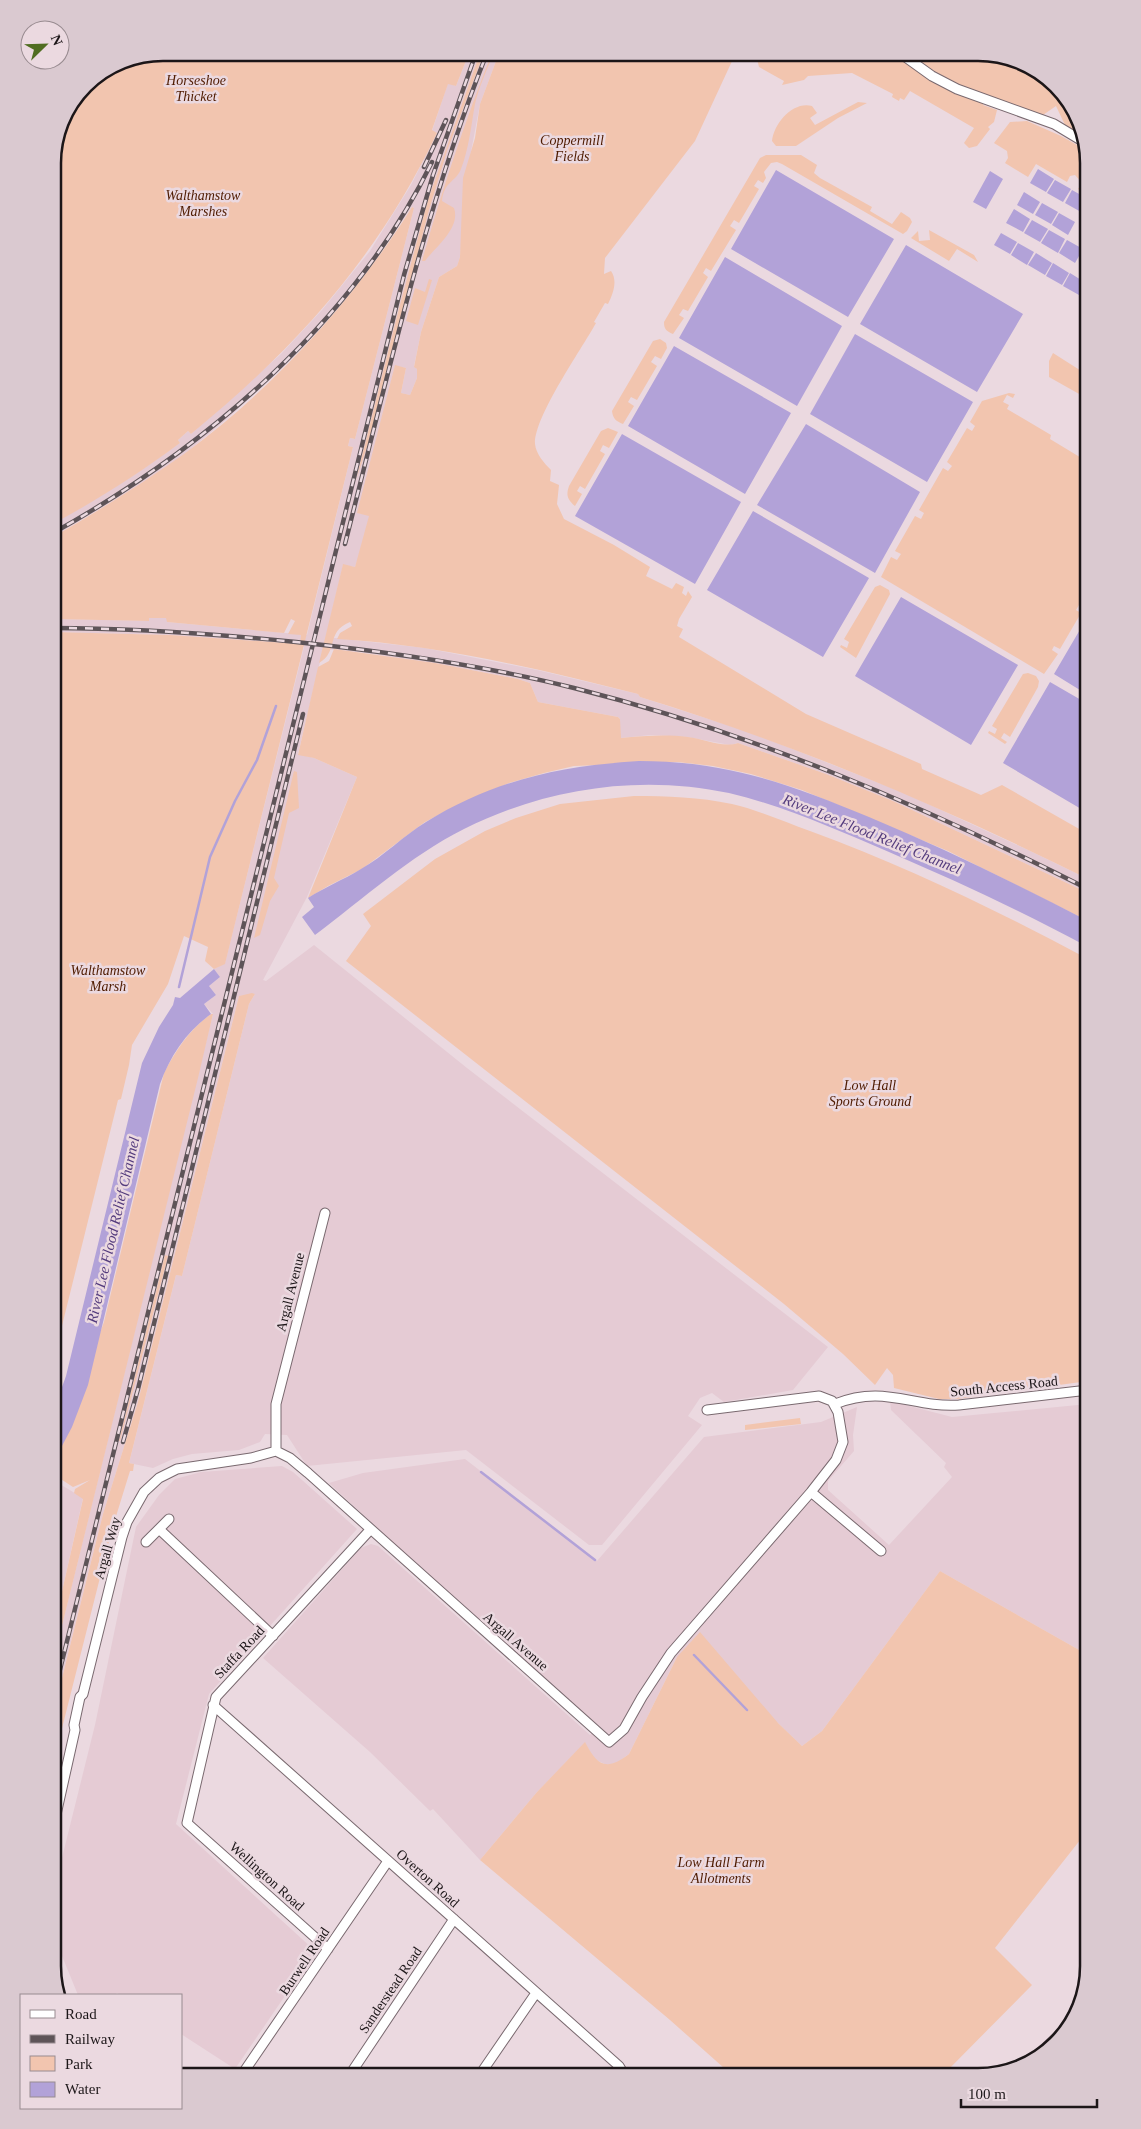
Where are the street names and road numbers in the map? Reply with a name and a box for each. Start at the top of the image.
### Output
street label: Argall Avenue [273,1251,308,1333]
street label: South Access Road [950,1373,1059,1400]
street label: Argall Way [91,1515,124,1581]
street label: Argall Avenue [480,1609,551,1674]
street label: Staffa Road [211,1623,267,1682]
street label: Wellington Road [226,1839,307,1914]
street label: Overton Road [393,1846,462,1910]
street label: Burwell Road [276,1925,332,1998]
street label: Sanderstead Road [356,1944,425,2036]

